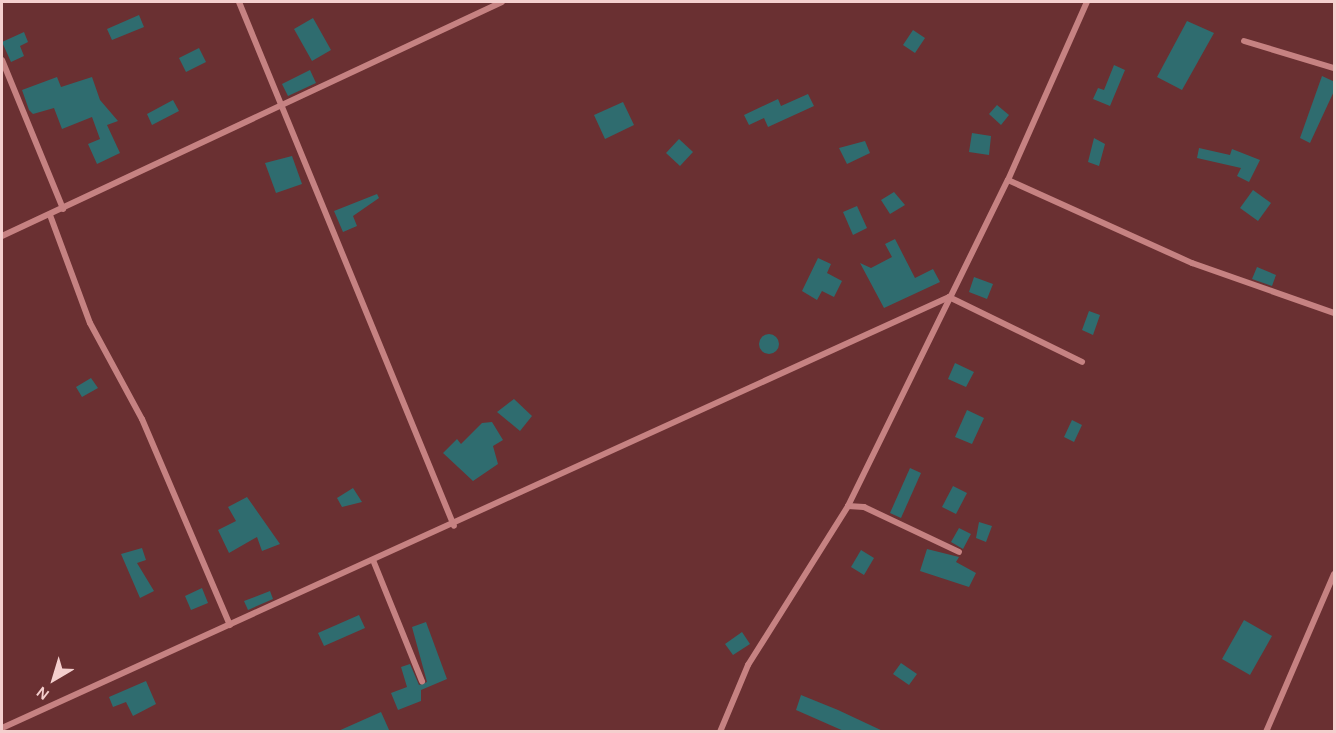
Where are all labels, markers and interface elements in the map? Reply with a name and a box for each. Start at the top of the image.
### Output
north arrow [24,649,84,709]
text: N [32,683,53,705]

